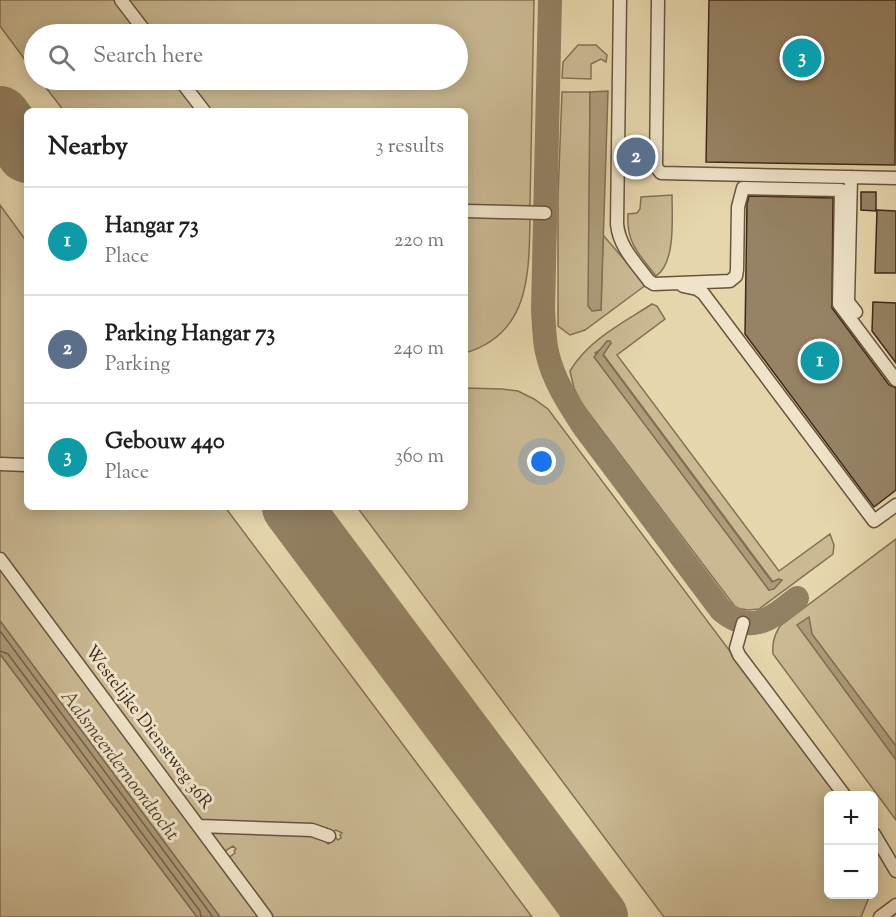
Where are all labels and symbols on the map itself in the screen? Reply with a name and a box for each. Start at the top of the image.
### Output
pin: 3 [782,36,822,80]
pin: 2 [616,134,656,180]
pin: 1 [800,338,840,384]
your location [527,447,556,476]
street label: Westelijke Dienstweg 36R [78,641,218,816]
water label: Aalsmeerdernoordtocht [53,684,185,848]

